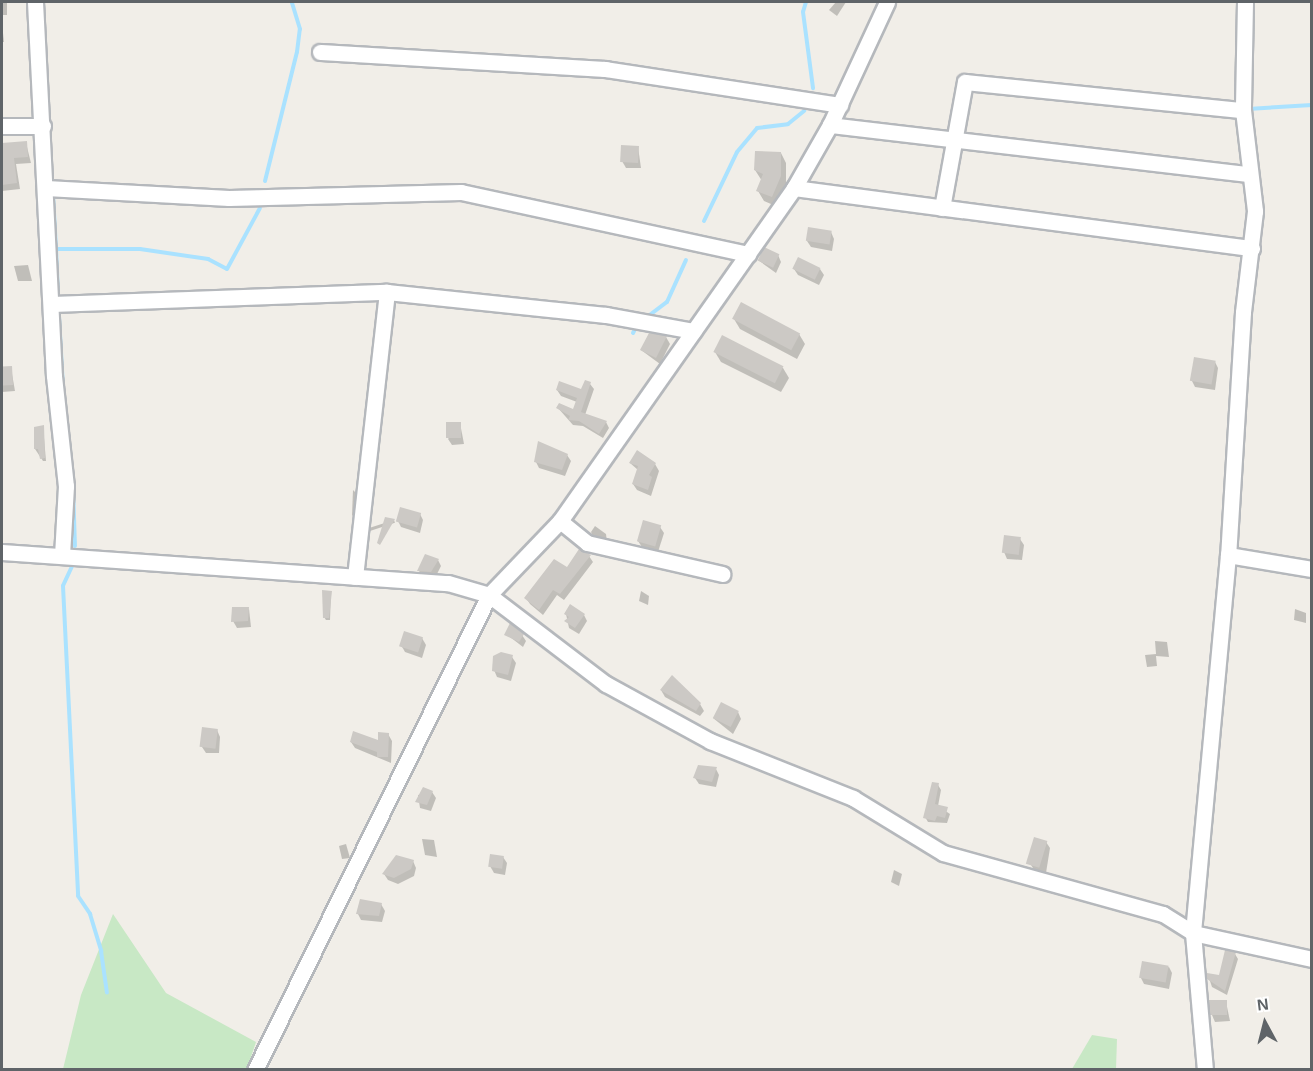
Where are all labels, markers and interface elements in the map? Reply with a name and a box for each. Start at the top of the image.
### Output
north arrow [1235,993,1295,1053]
text: N [1256,995,1270,1014]

